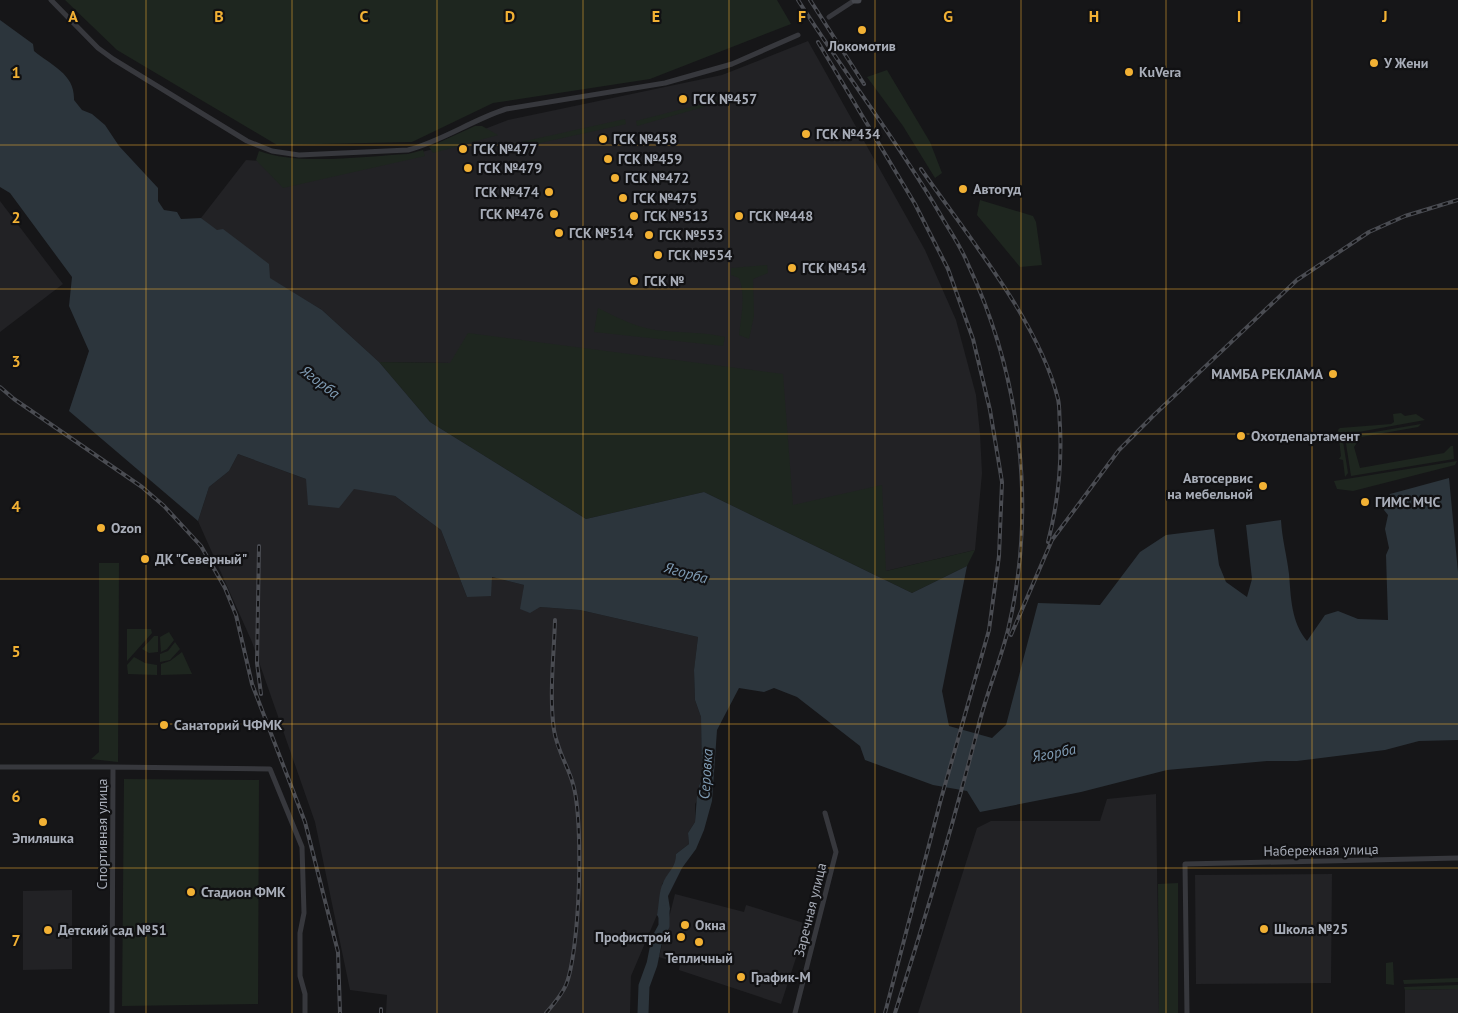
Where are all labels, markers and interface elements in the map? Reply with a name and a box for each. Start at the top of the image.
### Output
text: A [68,6,78,26]
text: B [214,6,224,26]
text: C [360,6,369,26]
text: D [505,6,515,26]
text: E [652,6,660,26]
text: F [798,6,806,26]
text: G [943,6,953,26]
text: H [1089,6,1099,26]
text: I [1237,6,1241,26]
text: J [1381,6,1388,26]
marker: Локомотив [856,24,868,36]
place label: Локомотив [827,37,896,55]
place label: У Жени [1383,54,1428,72]
marker: У Жени [1368,57,1380,69]
text: 1 [11,62,21,82]
place label: KuVera [1139,63,1181,81]
marker: KuVera [1123,66,1135,78]
place label: ГСК №457 [693,90,757,108]
marker: ГСК №457 [677,93,689,105]
place label: ГСК №434 [816,125,880,143]
marker: ГСК №434 [800,128,812,140]
place label: ГСК №458 [613,130,677,148]
marker: ГСК №458 [597,133,609,145]
place label: ГСК №477 [473,140,537,158]
marker: ГСК №477 [457,143,469,155]
place label: ГСК №459 [618,150,682,168]
marker: ГСК №459 [602,153,614,165]
place label: ГСК №479 [478,159,542,177]
marker: ГСК №479 [462,162,474,174]
place label: ГСК №472 [625,169,689,187]
marker: ГСК №472 [609,172,621,184]
place label: Автогуд [973,180,1021,198]
place label: ГСК №474 [475,183,539,201]
marker: Автогуд [957,183,969,195]
marker: ГСК №474 [543,186,555,198]
place label: ГСК №475 [633,189,697,207]
marker: ГСК №475 [617,192,629,204]
place label: ГСК №476 [480,205,544,223]
text: 2 [11,207,21,227]
place label: ГСК №513 [644,207,708,225]
place label: ГСК №448 [749,207,813,225]
marker: ГСК №476 [548,208,560,220]
marker: ГСК №513 [628,210,640,222]
marker: ГСК №448 [733,210,745,222]
place label: ГСК №514 [569,224,633,242]
place label: ГСК №553 [659,226,723,244]
marker: ГСК №514 [553,227,565,239]
marker: ГСК №553 [643,229,655,241]
place label: ГСК №554 [668,246,732,264]
marker: ГСК №554 [652,249,664,261]
place label: ГСК №454 [802,259,866,277]
marker: ГСК №454 [786,262,798,274]
place label: ГСК № [644,272,684,290]
marker: ГСК № [628,275,640,287]
text: 3 [11,351,21,371]
water label: Ягорба [296,360,344,403]
place label: МАМБА РЕКЛАМА [1211,365,1324,383]
marker: МАМБА РЕКЛАМА [1327,368,1339,380]
place label: Охотдепартамент [1251,427,1360,445]
marker: Охотдепартамент [1235,430,1247,442]
place label: Автосервис на мебельной [1167,469,1253,503]
marker: Автосервис на мебельной [1257,480,1269,492]
place label: ГИМС МЧС [1375,493,1440,511]
text: 4 [11,496,21,516]
marker: ГИМС МЧС [1359,496,1371,508]
place label: Ozon [111,519,142,537]
marker: Ozon [95,522,107,534]
place label: ДК "Северный" [155,550,247,568]
marker: ДК "Северный" [139,553,151,565]
water label: Ягорба [661,557,711,588]
text: 5 [11,641,21,661]
place label: Санаторий ЧФМК [174,716,283,734]
marker: Санаторий ЧФМК [158,719,170,731]
water label: Ягорба [1029,739,1078,766]
water label: Серовка [694,747,717,800]
street label: Спортивная улица [93,778,111,890]
text: 6 [11,786,21,806]
marker: Эпиляшка [37,816,49,828]
place label: Эпиляшка [12,829,74,847]
street label: Набережная улица [1263,840,1379,860]
street label: Заречная улица [790,861,830,959]
place label: Стадион ФМК [201,883,286,901]
marker: Стадион ФМК [185,886,197,898]
place label: Окна [695,916,726,934]
marker: Окна [679,919,691,931]
place label: Школа №25 [1274,920,1348,938]
place label: Детский сад №51 [58,921,167,939]
marker: Школа №25 [1258,923,1270,935]
marker: Детский сад №51 [42,924,54,936]
place label: Профистрой [595,928,671,946]
text: 7 [11,930,21,950]
marker: Профистрой [675,931,687,943]
marker: Тепличный [693,936,705,948]
place label: Тепличный [665,949,733,967]
place label: График-М [751,968,811,986]
marker: График-М [735,971,747,983]

